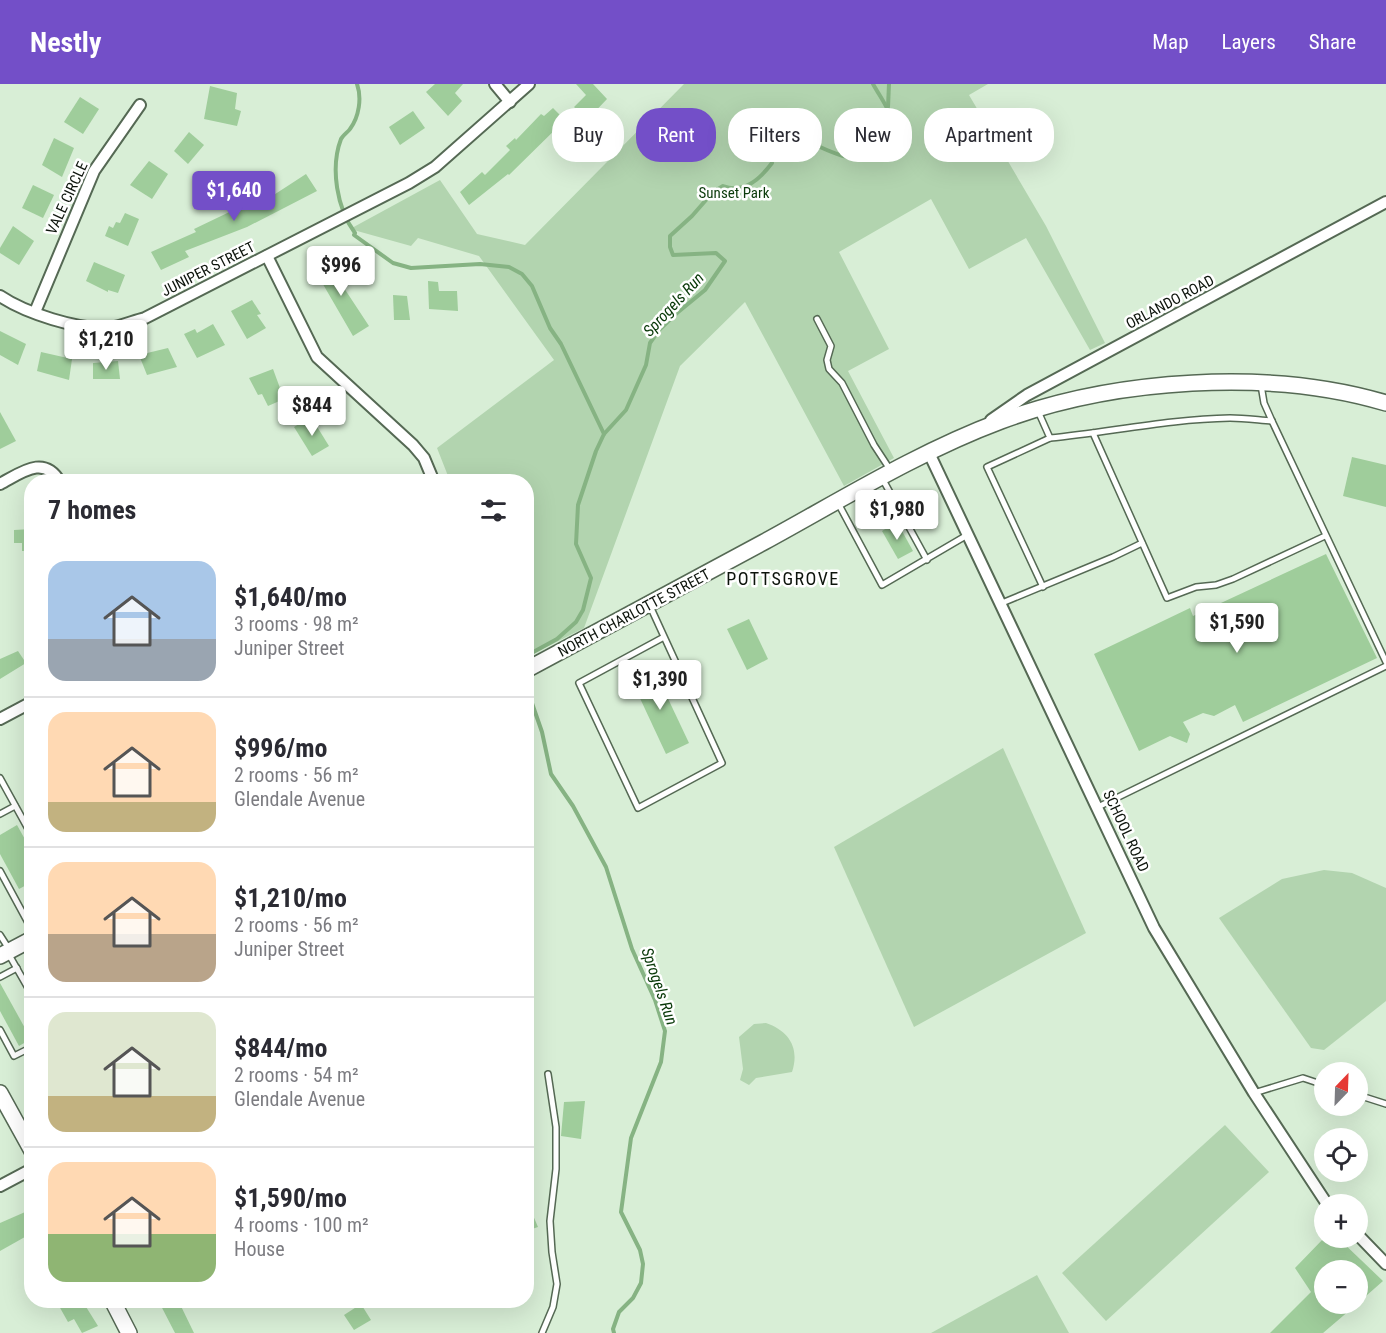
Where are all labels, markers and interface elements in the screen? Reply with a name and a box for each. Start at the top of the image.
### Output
text: Nestly [30,26,101,59]
text: Map [1152,30,1189,54]
text: Layers [1222,30,1276,54]
text: Share [1309,30,1356,54]
chip: Buy [552,108,624,162]
chip: Rent [636,108,716,162]
chip: Filters [728,108,822,162]
chip: New [834,108,912,162]
chip: Apartment [924,108,1054,162]
street label: VALE CIRCLE [42,159,92,237]
pin: $1,640 [185,171,283,222]
text: $1,640 [206,178,262,202]
park label: Sunset Park [699,184,770,202]
street label: JUNIPER STREET [158,238,258,300]
pin: $996 [305,246,377,297]
text: $996 [321,253,361,277]
water label: Sprogels Run [639,268,708,340]
street label: ORLANDO ROAD [1123,271,1217,333]
pin: $1,210 [57,320,155,371]
text: $1,210 [78,327,134,351]
pin: $844 [276,386,348,437]
text: $844 [292,393,332,417]
pin: $1,980 [848,490,946,541]
icon: filters [477,494,510,527]
text: 7 homes [48,495,136,525]
text: $1,980 [869,497,925,521]
street label: NORTH CHARLOTTE STREET [555,565,713,661]
district label: POTTSGROVE [726,568,840,589]
text: $1,640/mo [234,582,347,612]
icon: home [96,585,168,657]
pin: $1,590 [1188,603,1286,654]
text: $1,590 [1209,610,1265,634]
text: 3 rooms · 98 m² [234,612,359,636]
text: Juniper Street [234,636,344,660]
pin: $1,390 [611,660,709,711]
text: $1,390 [632,667,688,691]
text: $996/mo [234,733,327,763]
icon: home [96,736,168,808]
text: 2 rooms · 56 m² [234,763,359,787]
text: Glendale Avenue [234,787,365,811]
street label: SCHOOL ROAD [1099,787,1153,875]
text: $1,210/mo [234,883,347,913]
icon: home [96,886,168,958]
text: 2 rooms · 56 m² [234,913,359,937]
text: Juniper Street [234,937,344,961]
water label: Sprogels Run [637,945,682,1027]
text: $844/mo [234,1033,327,1063]
icon: home [96,1036,168,1108]
north arrow [1314,1062,1368,1116]
map controls [1314,1062,1368,1314]
text: 2 rooms · 54 m² [234,1063,359,1087]
text: Glendale Avenue [234,1087,365,1111]
button: locate [1314,1128,1368,1182]
text: $1,590/mo [234,1183,347,1213]
icon: home [96,1186,168,1258]
button: + [1314,1194,1368,1248]
text: 4 rooms · 100 m² [234,1213,369,1237]
text: House [234,1237,285,1261]
button: − [1314,1260,1368,1314]

